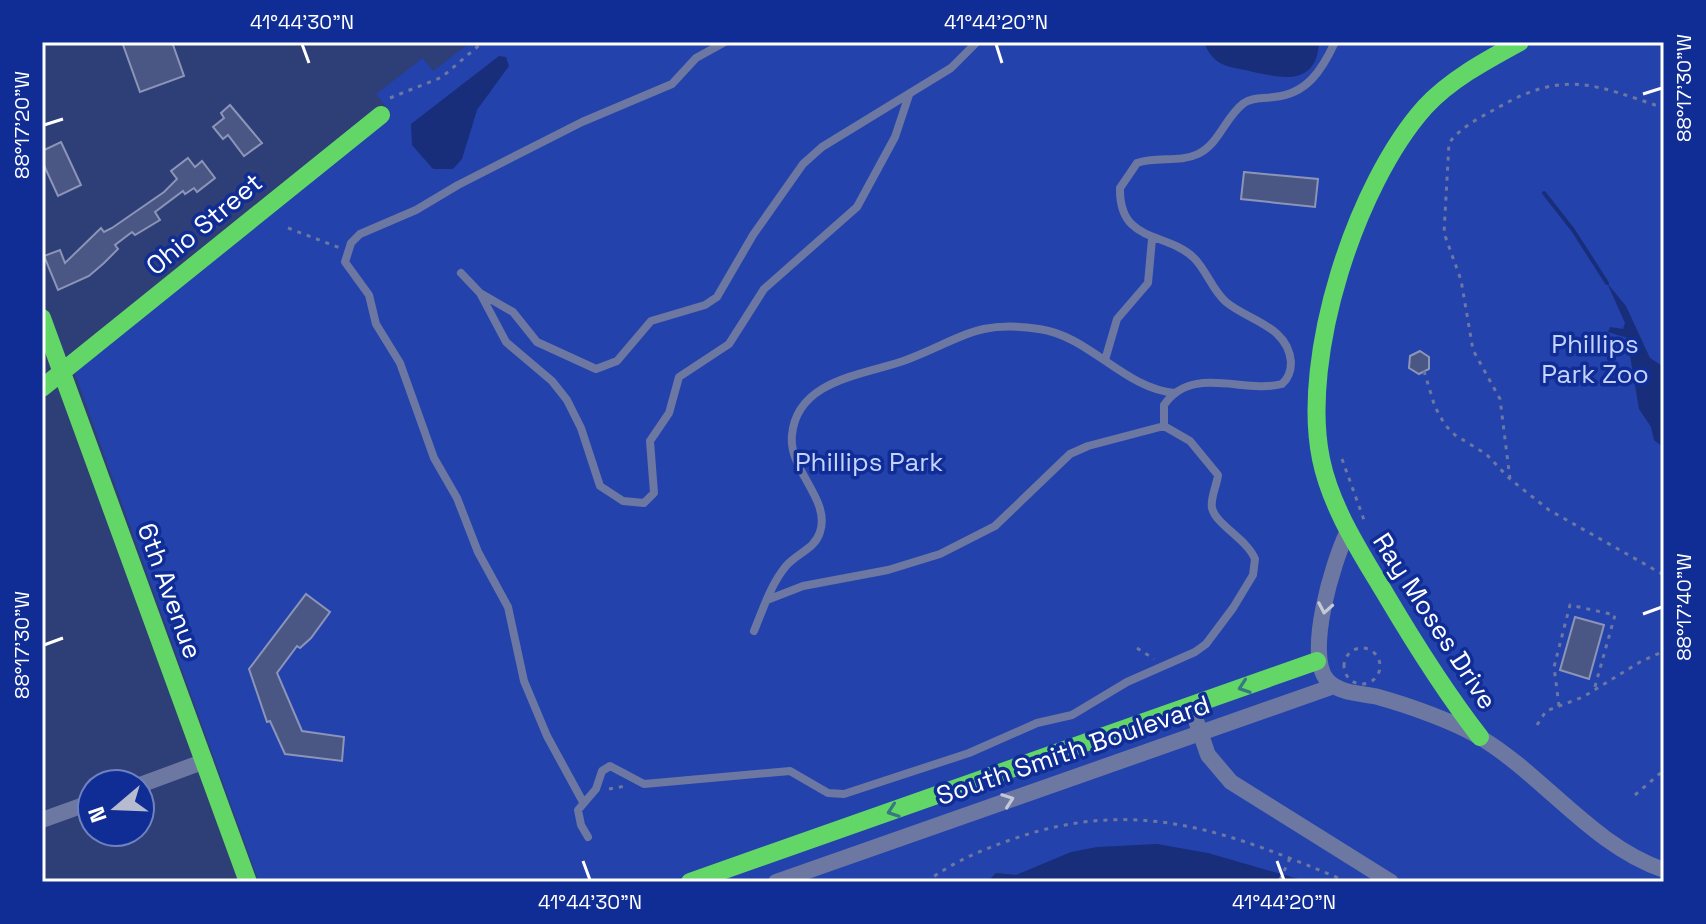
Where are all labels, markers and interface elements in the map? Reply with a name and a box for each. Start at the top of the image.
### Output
text: 41°44'30"N [250,9,354,35]
text: 41°44'20"N [944,9,1048,35]
text: 88°17'30"W [1671,34,1697,142]
text: 88°17'20"W [9,71,35,179]
street label: Ohio Street [139,165,269,283]
park label: Phillips Park Zoo [1541,327,1649,391]
park label: Phillips Park [795,445,943,479]
street label: 6th Avenue [130,518,210,664]
street label: Ray Moses Drive [1365,526,1505,716]
text: 88°17'40"W [1671,553,1697,661]
text: 88°17'30"W [9,591,35,699]
one-way arrow [1317,601,1334,614]
one-way arrow [1237,677,1251,694]
street label: South Smith Boulevard [932,687,1214,813]
north arrow [76,768,156,848]
one-way arrow [1001,793,1015,810]
one-way arrow [886,801,900,817]
text: N [81,803,113,826]
text: 41°44'30"N [538,889,642,915]
text: 41°44'20"N [1232,889,1336,915]

